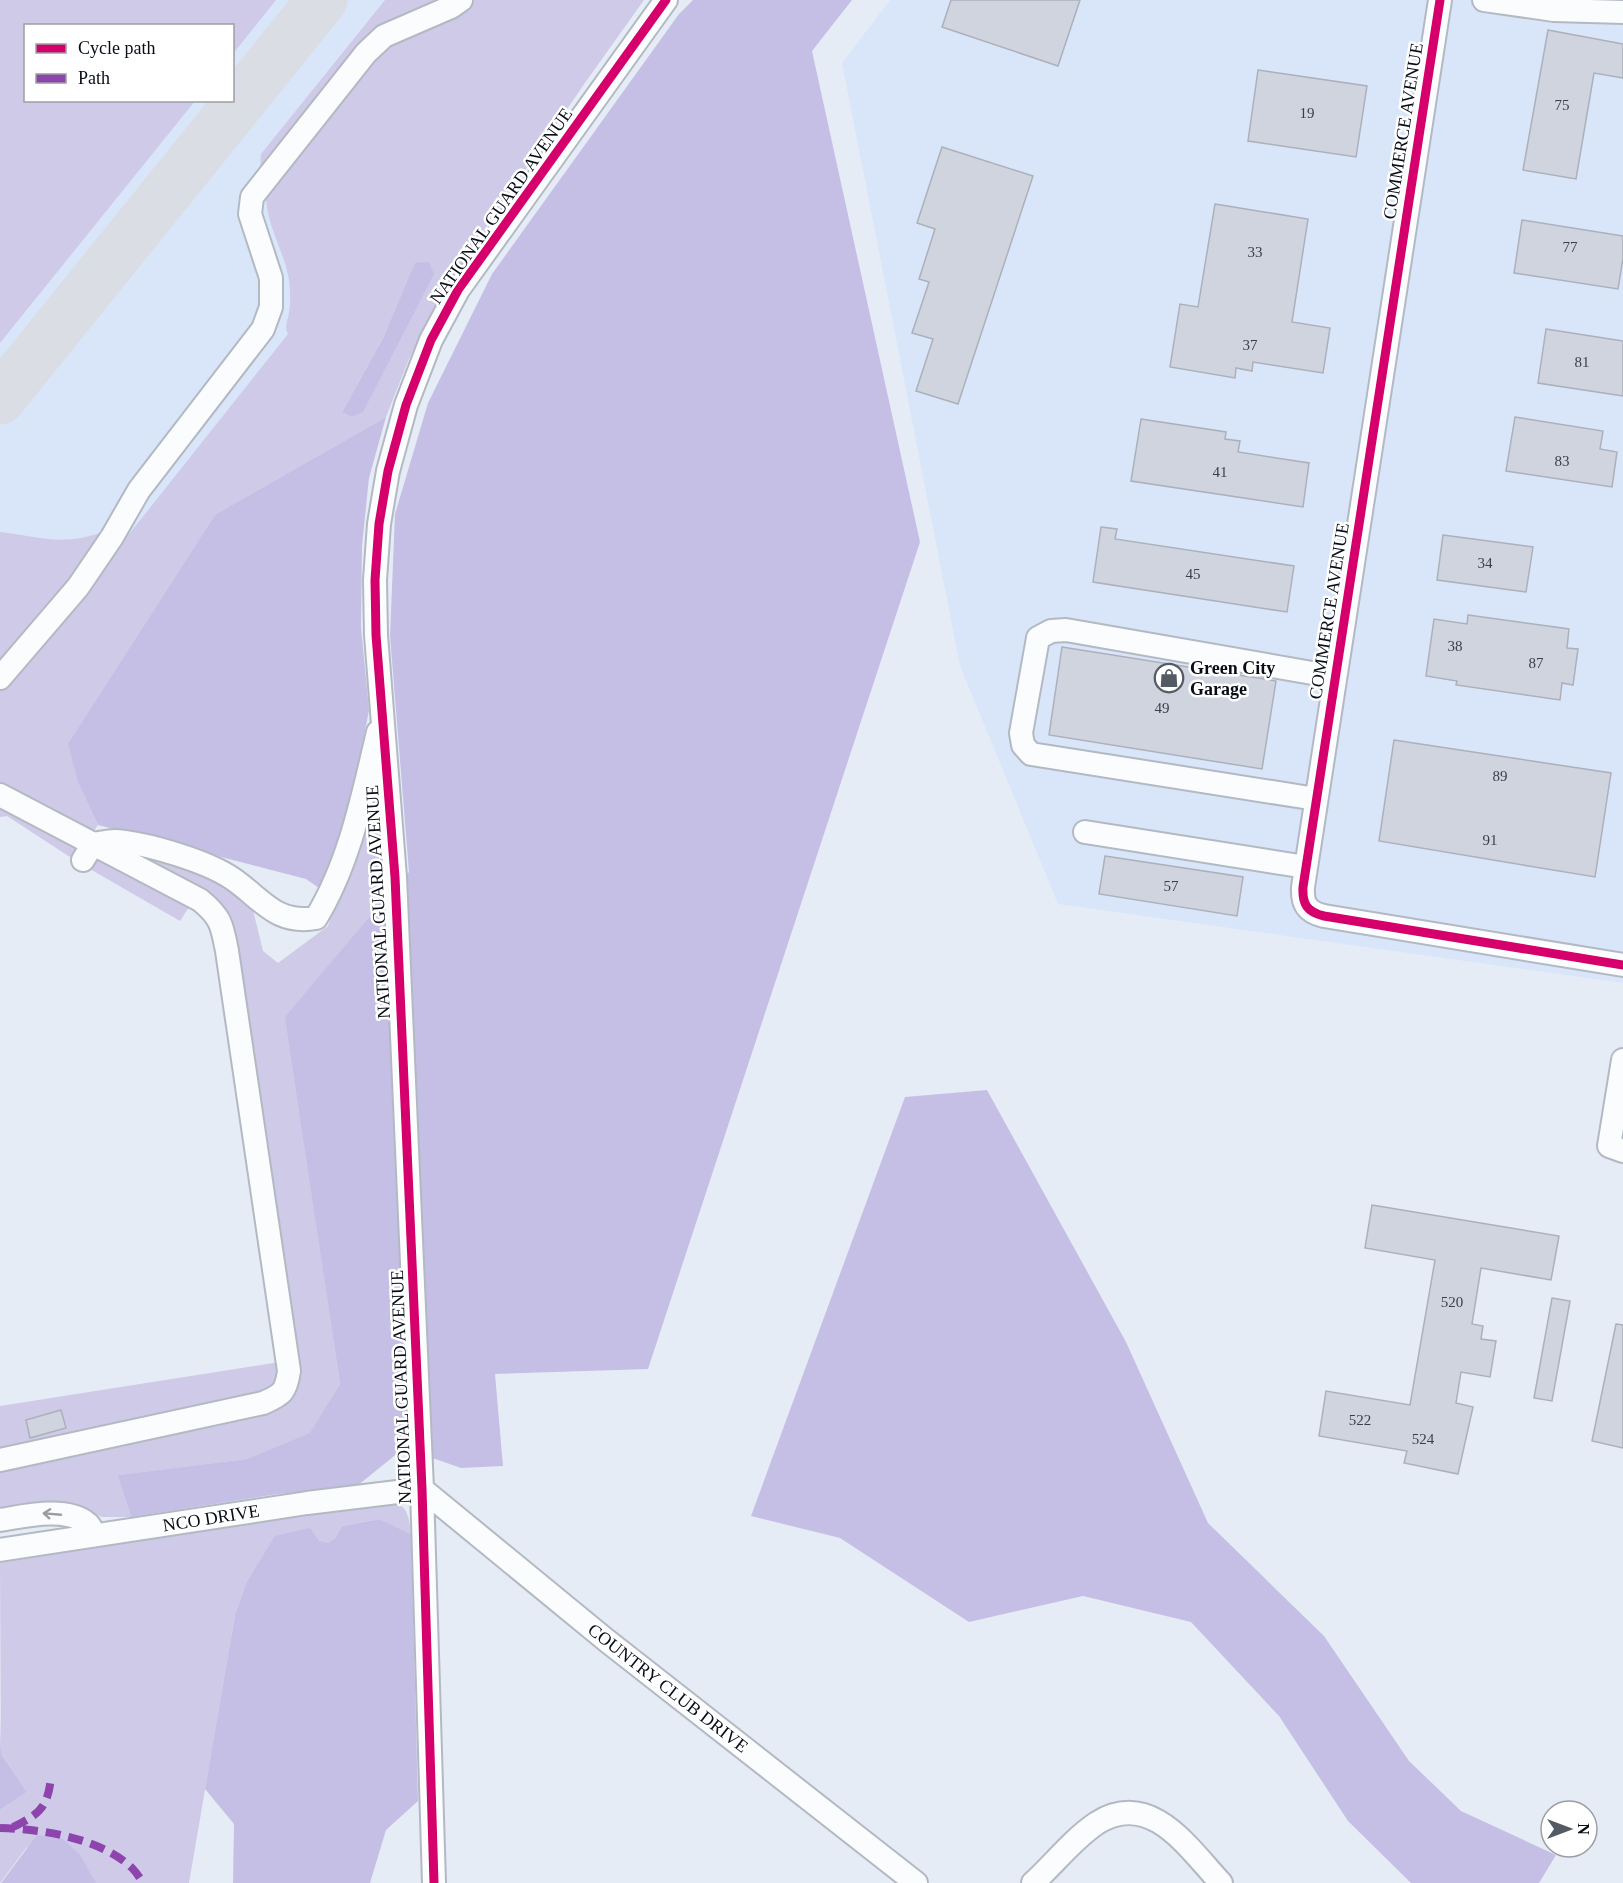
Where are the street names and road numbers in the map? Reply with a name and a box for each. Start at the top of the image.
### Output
street label: COMMERCE AVENUE [1379,41,1427,221]
street label: NATIONAL GUARD AVENUE [426,104,576,308]
street label: COMMERCE AVENUE [1305,521,1353,701]
street label: NATIONAL GUARD AVENUE [362,785,394,1019]
street label: NATIONAL GUARD AVENUE [387,1270,415,1504]
street label: NCO DRIVE [161,1500,261,1536]
street label: COUNTRY CLUB DRIVE [584,1619,752,1757]

